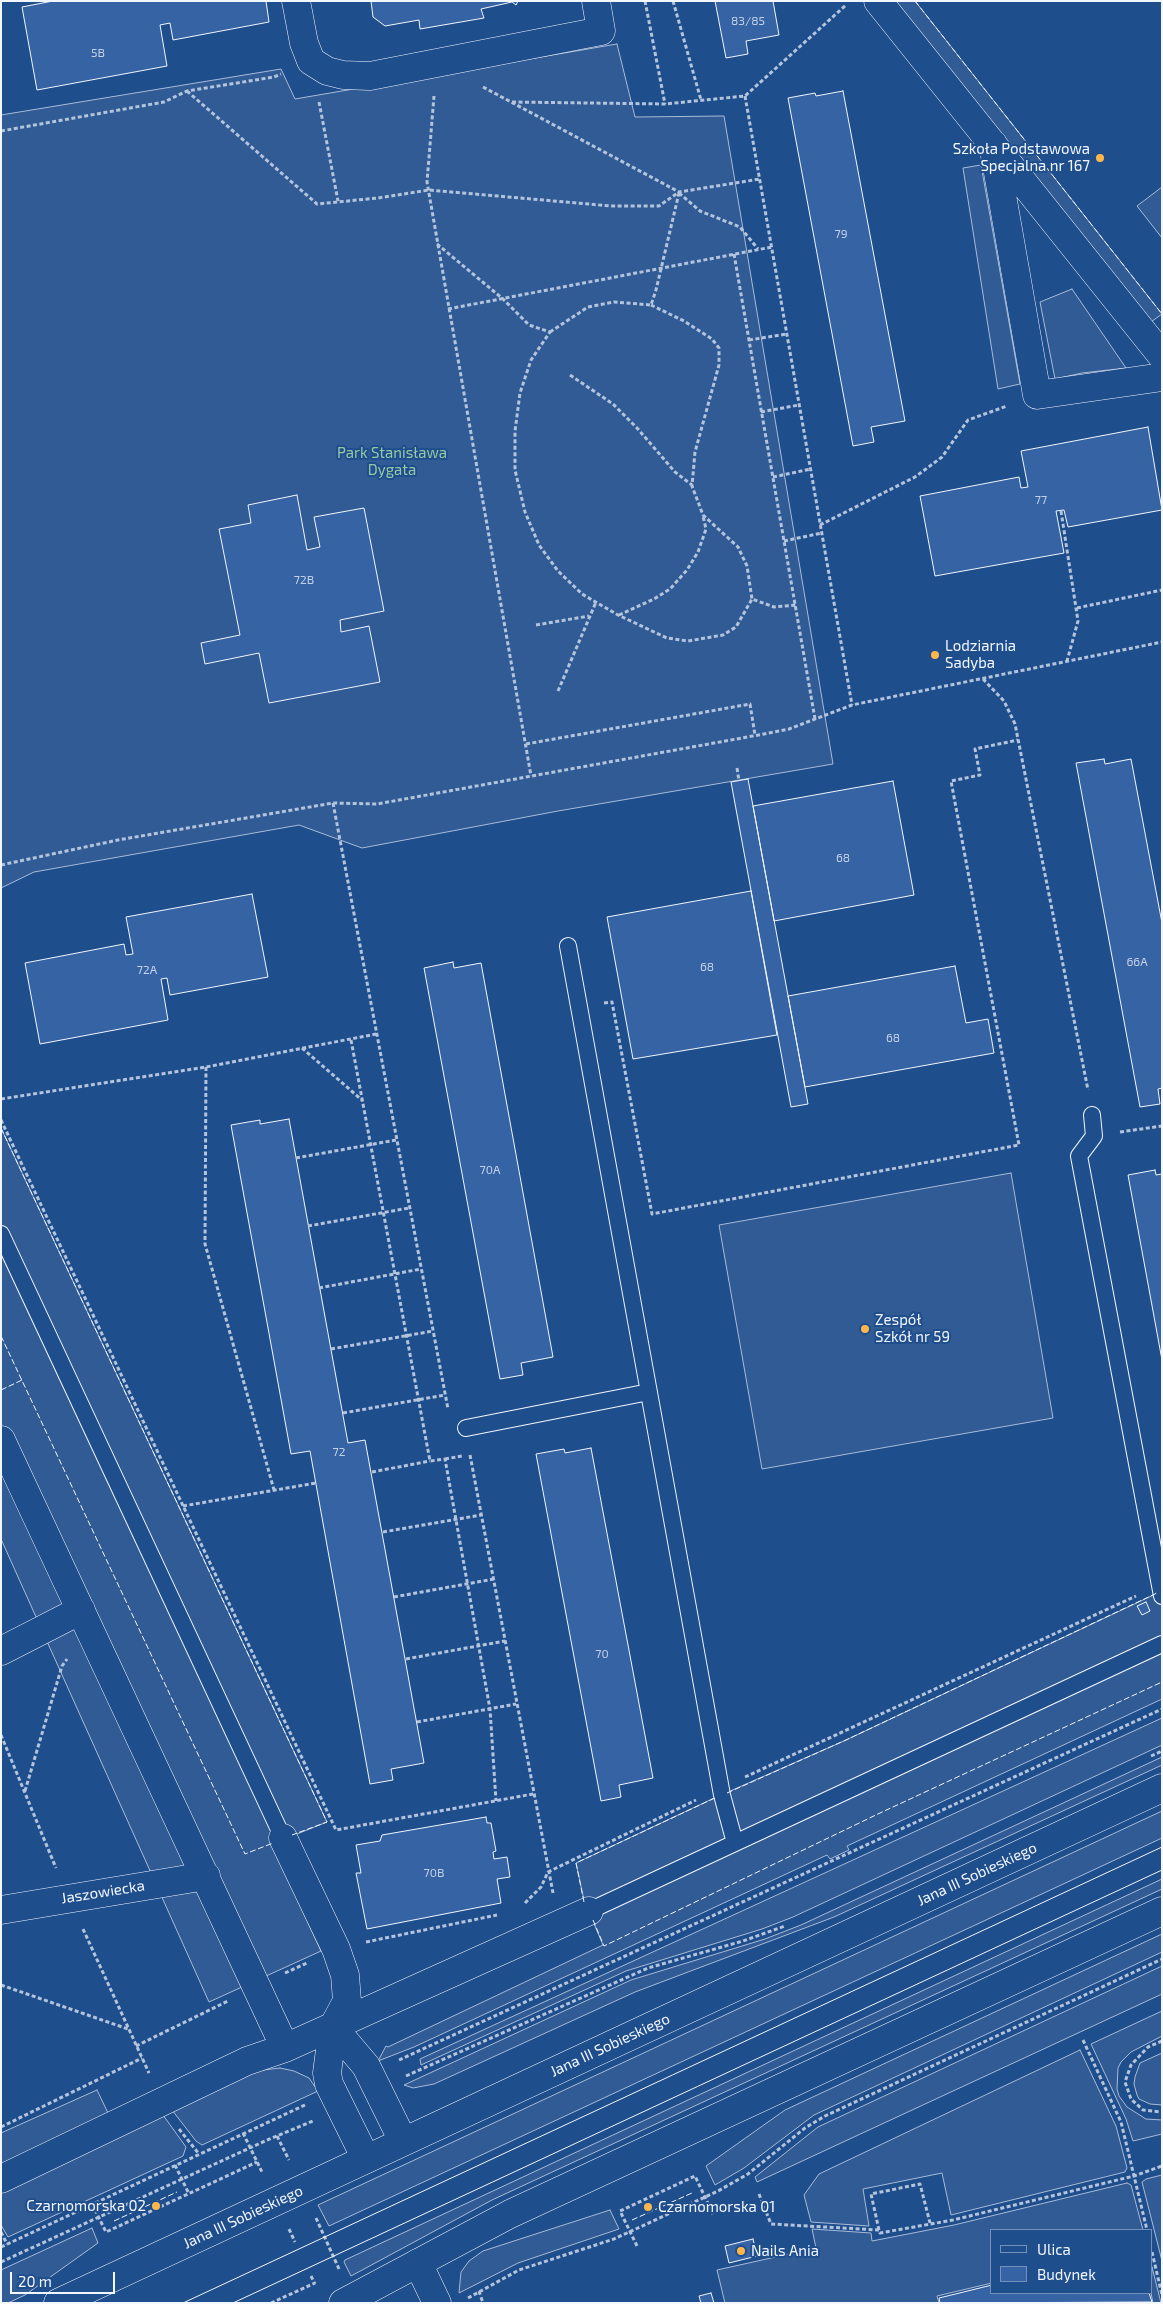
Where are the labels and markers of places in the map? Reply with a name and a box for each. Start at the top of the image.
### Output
place label: Szkoła Podstawowa Specjalna nr 167 [953,140,1090,175]
marker: Szkoła Podstawowa Specjalna nr 167 [1094,152,1106,164]
place label: Lodziarnia Sadyba [945,637,1016,672]
marker: Lodziarnia Sadyba [929,649,941,661]
place label: Zespół Szkół nr 59 [875,1311,950,1346]
marker: Zespół Szkół nr 59 [859,1323,871,1335]
place label: Czarnomorska 02 [26,2197,146,2215]
place label: Czarnomorska 01 [658,2198,775,2216]
marker: Czarnomorska 02 [150,2200,162,2212]
marker: Czarnomorska 01 [642,2201,654,2213]
place label: Nails Ania [751,2242,819,2260]
marker: Nails Ania [735,2245,747,2257]

